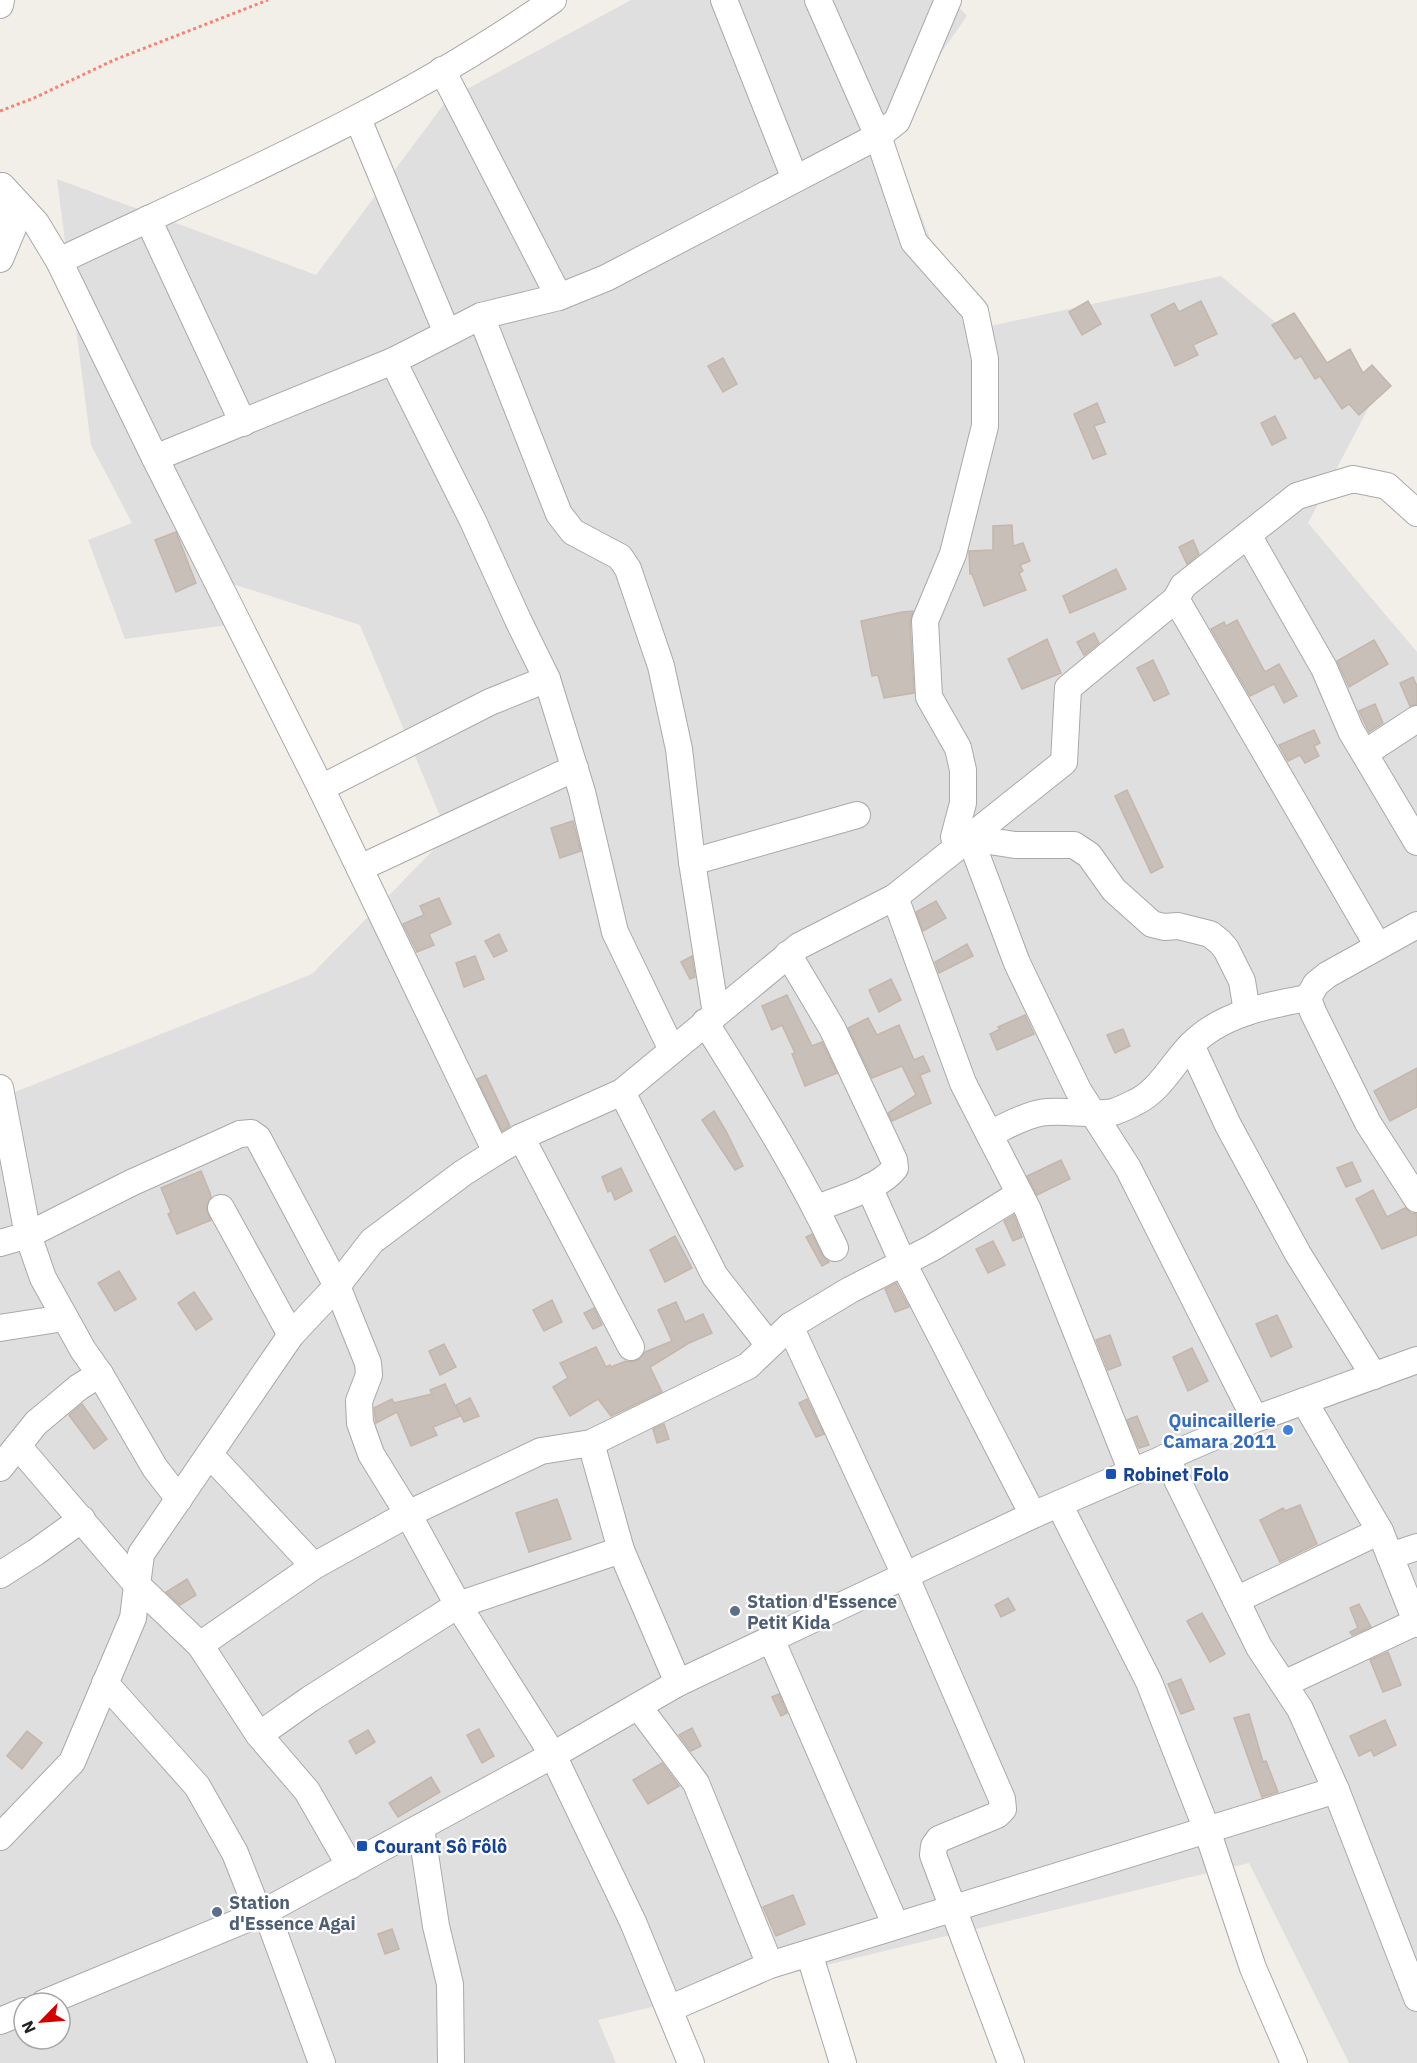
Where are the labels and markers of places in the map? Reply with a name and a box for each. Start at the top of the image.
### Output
place label: Quincaillerie Camara 2011 [1163,1409,1276,1453]
marker: Quincaillerie Camara 2011 [1281,1423,1295,1437]
place label: Robinet Folo [1123,1463,1229,1486]
marker: Robinet Folo [1104,1467,1118,1481]
place label: Station d'Essence Petit Kida [747,1590,897,1634]
marker: Station d'Essence Petit Kida [728,1604,742,1618]
place label: Courant Sô Fôlô [374,1835,507,1858]
marker: Courant Sô Fôlô [355,1839,369,1853]
place label: Station d'Essence Agai [229,1891,356,1935]
marker: Station d'Essence Agai [210,1905,224,1919]

